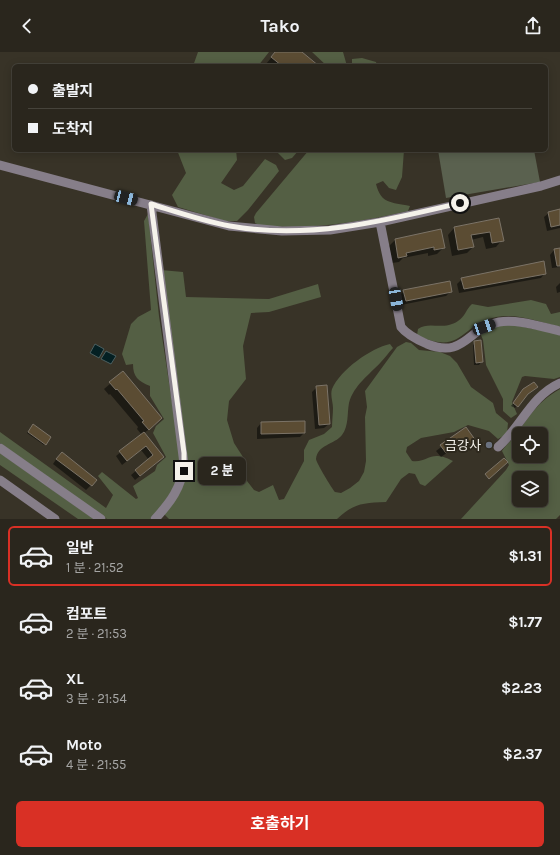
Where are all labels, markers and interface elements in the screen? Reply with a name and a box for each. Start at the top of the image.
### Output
icon: back [16,15,38,37]
text: Tako [260,15,300,37]
icon: share [522,15,544,37]
text: 출발지 [52,82,93,100]
text: 도착지 [52,120,93,138]
car [113,189,139,207]
route start [451,194,469,212]
car [388,286,404,312]
car [471,317,497,337]
map controls [512,427,548,507]
button: locate [512,427,548,463]
place label: 금강사 [445,438,481,453]
marker: 금강사 [484,440,494,450]
callout: 2 분 [198,457,246,485]
route end [175,462,193,480]
text: 2 분 [210,463,234,478]
button: layers [512,471,548,507]
icon: car [18,538,54,574]
text: 일반 [66,539,94,557]
text: $1.31 [508,547,542,565]
text: 1 분 · 21:52 [66,560,124,575]
icon: car [18,604,54,640]
text: 컴포트 [66,605,107,623]
text: $1.77 [508,613,542,631]
text: 2 분 · 21:53 [66,626,127,641]
icon: car [18,670,54,706]
text: XL [66,670,84,688]
text: $2.23 [501,679,542,697]
text: 3 분 · 21:54 [66,691,127,706]
icon: car [18,736,54,772]
text: Moto [66,736,102,754]
text: $2.37 [503,745,542,763]
text: 4 분 · 21:55 [66,757,126,772]
button: 호출하기 [16,801,544,847]

